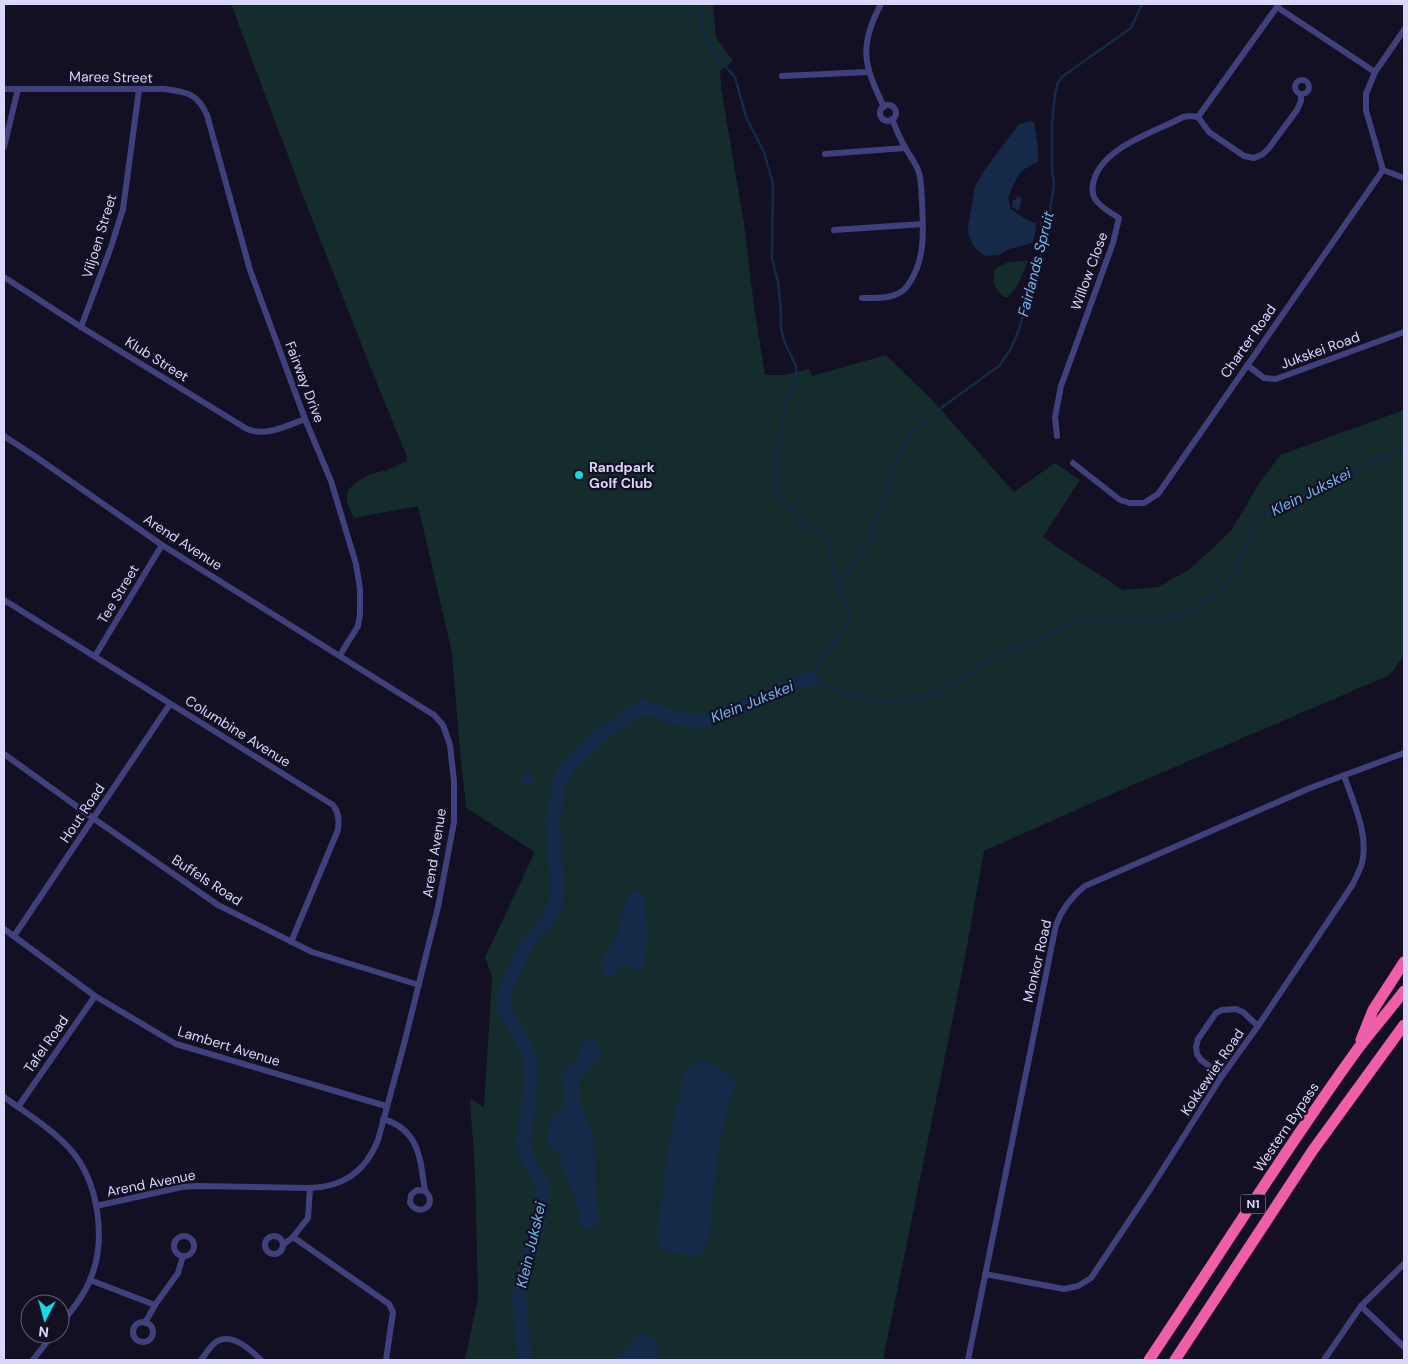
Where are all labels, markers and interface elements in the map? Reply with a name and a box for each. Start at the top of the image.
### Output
street label: Maree Street [69,67,153,87]
street label: Viljoen Street [78,192,120,280]
water label: Fairlands Spruit [1013,209,1059,319]
street label: Willow Close [1067,229,1112,313]
street label: Charter Road [1216,301,1280,381]
street label: Jukskei Road [1278,327,1362,373]
street label: Klub Street [122,332,192,386]
street label: Fairway Drive [281,339,329,425]
place label: Randpark Golf Club [589,458,655,492]
water label: Klein Jukskei [1267,463,1355,521]
marker: Randpark Golf Club [573,469,585,481]
street label: Arend Avenue [140,510,226,574]
street label: Tee Street [93,561,143,627]
water label: Klein Jukskei [708,676,797,728]
street label: Columbine Avenue [182,691,294,771]
street label: Hout Road [56,780,108,846]
street label: Arend Avenue [418,807,450,899]
street label: Buffels Road [168,851,246,909]
street label: Monkor Road [1019,918,1055,1004]
street label: Tafel Road [20,1012,72,1076]
street label: Lambert Avenue [176,1022,282,1070]
street label: Kokkewiet Road [1176,1025,1248,1119]
street label: Western Bypass [1249,1079,1323,1175]
street label: Arend Avenue [105,1166,197,1200]
road number: N1 [1240,1194,1266,1214]
water label: Klein Jukskei [511,1200,551,1290]
north arrow [20,1294,70,1344]
text: N [38,1322,50,1341]

